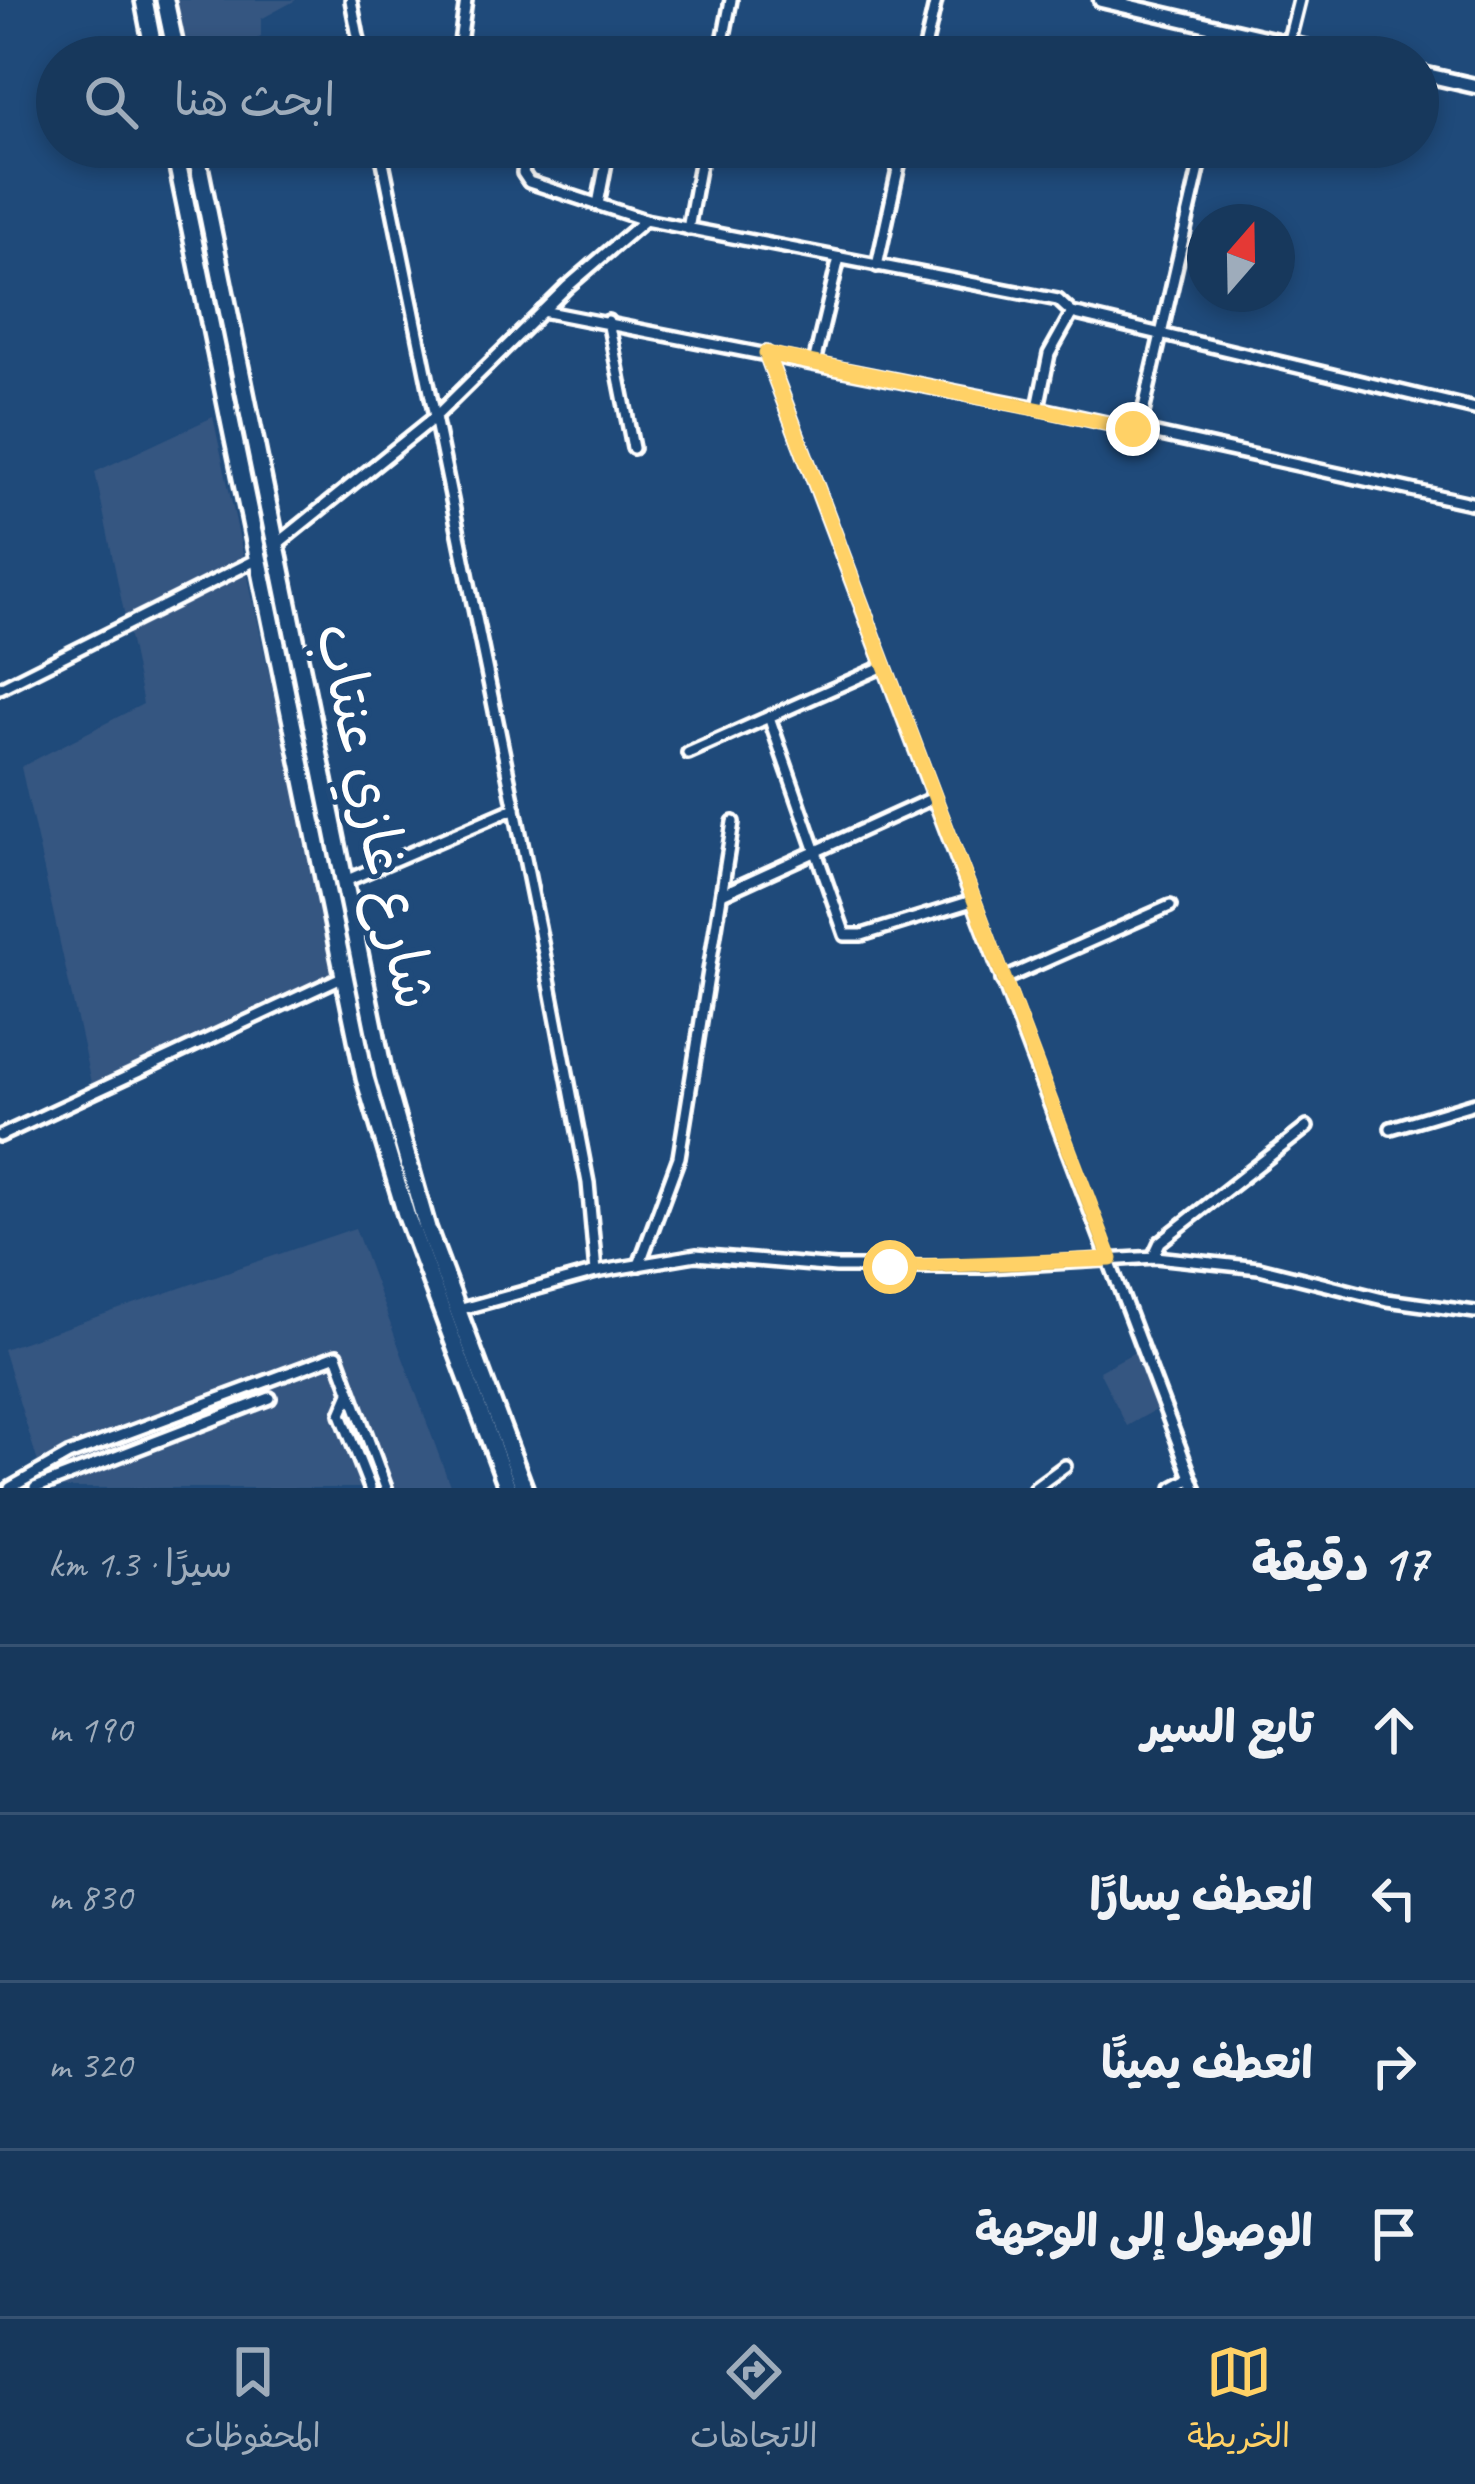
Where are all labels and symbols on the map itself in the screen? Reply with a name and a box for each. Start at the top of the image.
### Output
north arrow [1187,204,1295,312]
route end [1106,402,1160,456]
street label: شارع غازي عنتاب [296,616,452,1017]
route start [863,1240,917,1294]

